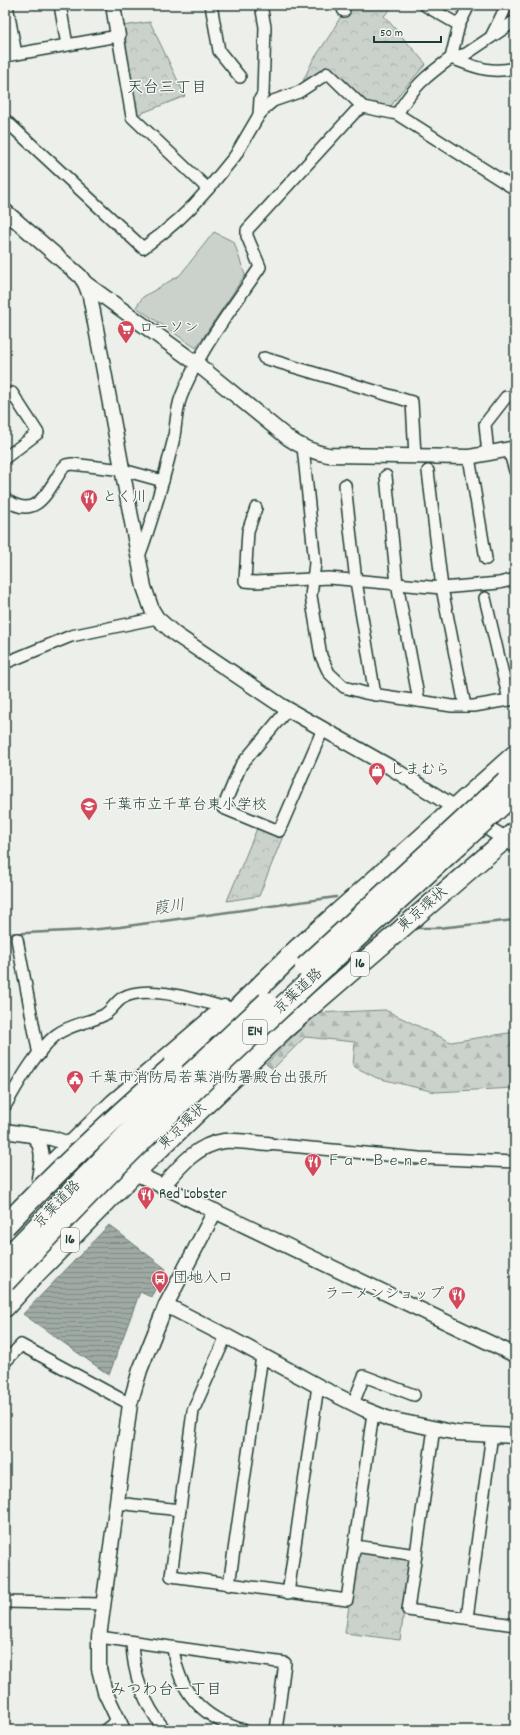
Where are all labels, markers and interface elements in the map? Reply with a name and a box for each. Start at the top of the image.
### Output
scale bar [374,18,441,44]
text: 50 m [380,25,403,42]
district label: 天台三丁目 [127,77,207,100]
place label: ローソン [139,318,199,340]
supermarket icon: ローソン [116,319,136,344]
place label: とく川 [102,487,147,509]
restaurant icon: とく川 [79,488,99,513]
place label: しまむら [390,760,450,782]
shop icon: しまむら [367,761,387,786]
place label: 千葉市立千草台東小学校 [102,795,267,817]
school or university icon: 千葉市立千草台東小学校 [79,796,99,821]
street label: 東京環状 [393,882,453,938]
water label: 葭川 [152,894,186,922]
road number: 16 [351,952,369,976]
street label: 京葉道路 [270,963,328,1021]
road number: E14 [243,1020,267,1044]
place label: 千葉市消防局若葉消防署殿台出張所 [88,1068,328,1090]
public building icon: 千葉市消防局若葉消防署殿台出張所 [65,1069,85,1094]
street label: 東京環状 [154,1098,212,1156]
place label: Ｆａ・Ｂｅｎｅ [326,1151,431,1173]
restaurant icon: Ｆａ・Ｂｅｎｅ [303,1152,323,1177]
street label: 京葉道路 [29,1176,87,1234]
place label: Red Lobster [159,1184,227,1206]
restaurant icon: Red Lobster [136,1185,156,1210]
road number: 16 [61,1228,79,1252]
place label: 団地入口 [173,1268,233,1290]
bus stop icon: 団地入口 [150,1269,170,1294]
place label: ラーメンショップ [325,1284,444,1306]
restaurant icon: ラーメンショップ [447,1285,467,1310]
district label: みつわ台一丁目 [110,1679,222,1702]

